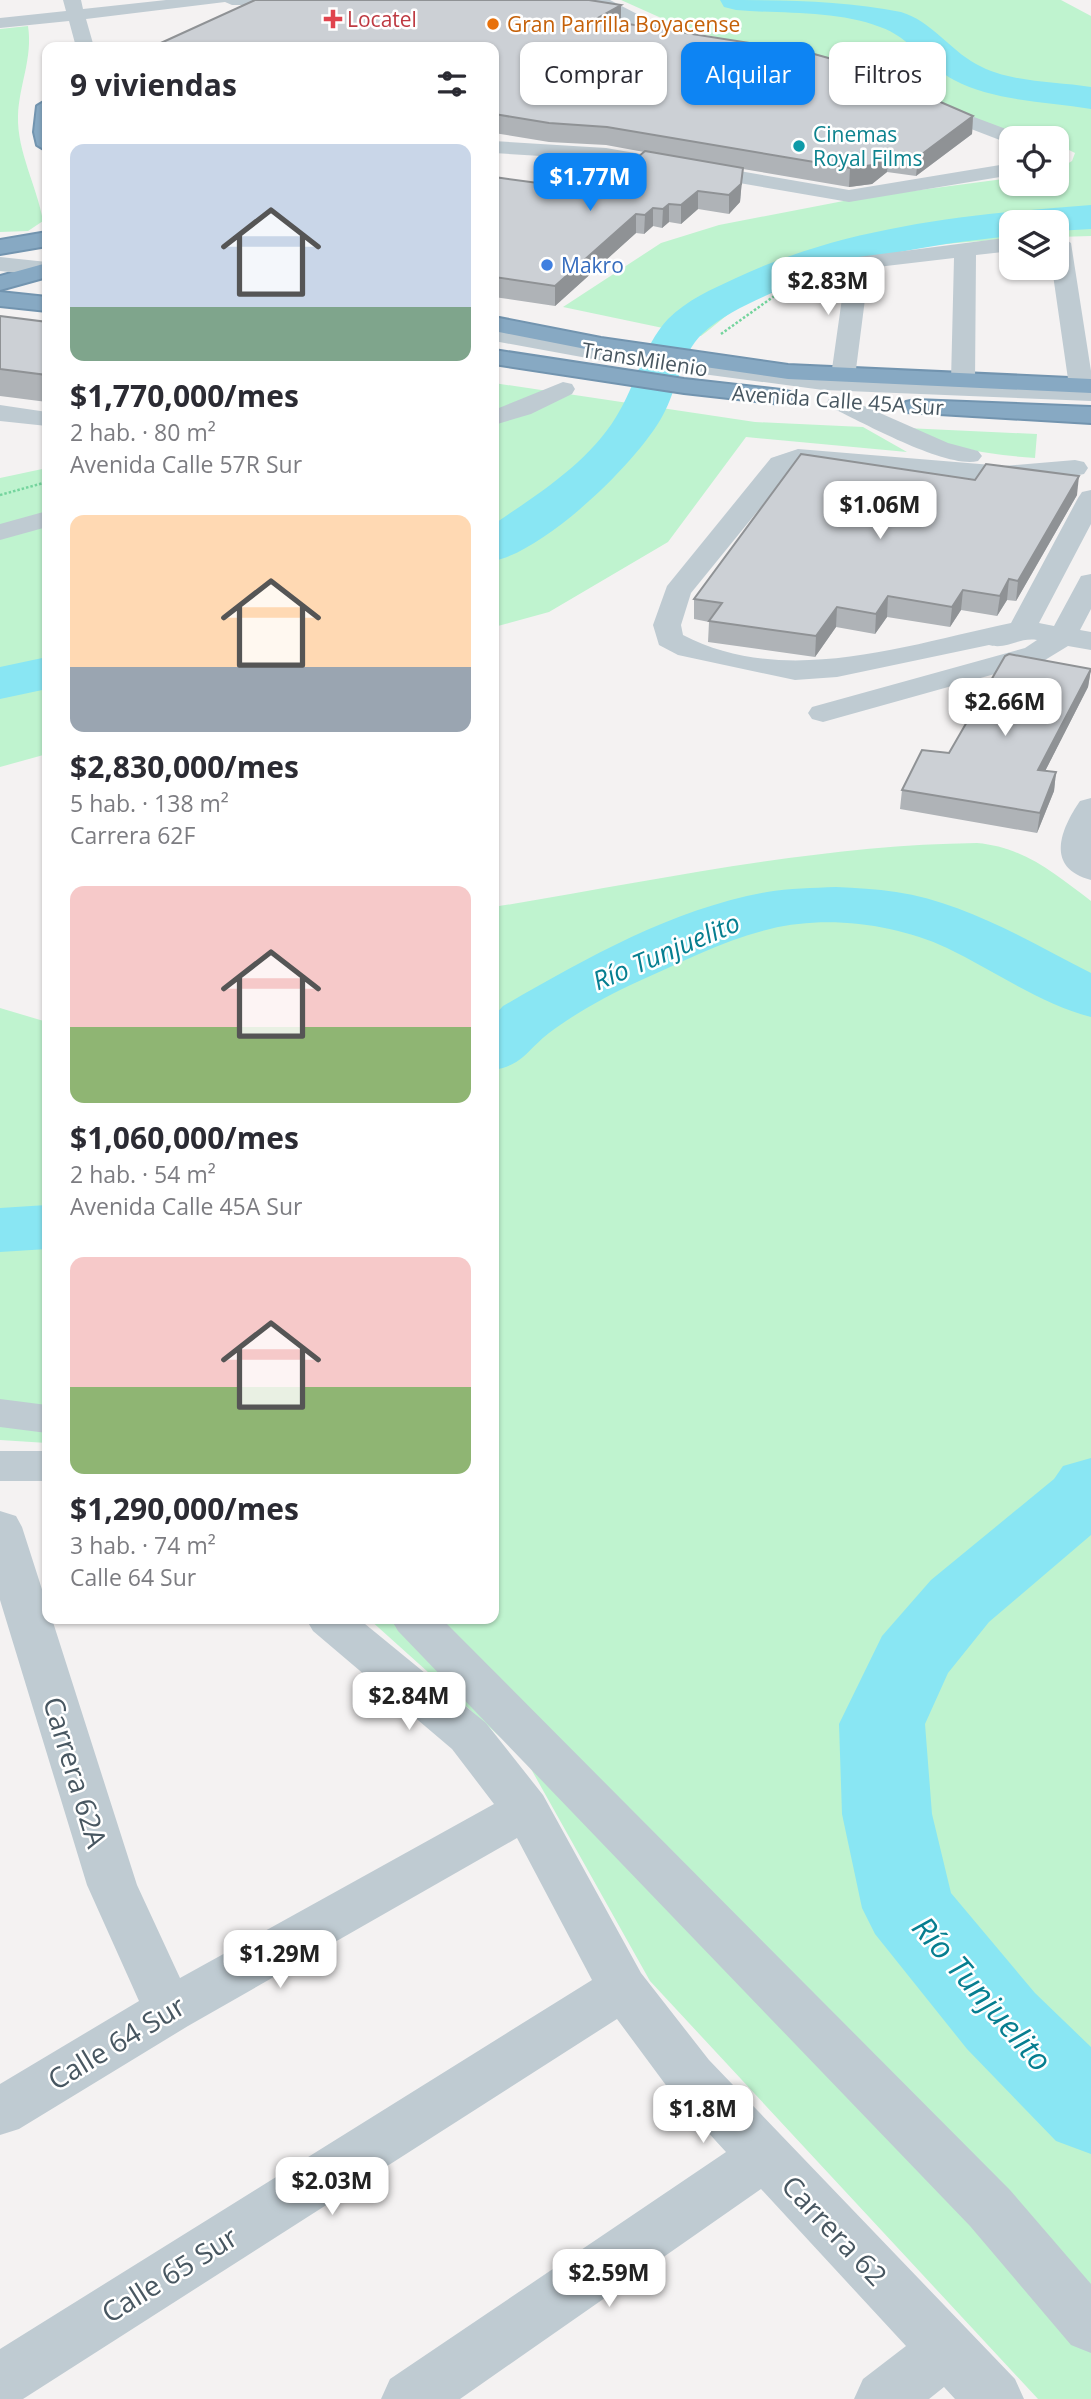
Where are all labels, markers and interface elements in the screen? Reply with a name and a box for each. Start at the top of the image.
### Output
place label: Locatel [347,5,417,33]
place label: Gran Parrilla Boyacense [507,10,740,38]
marker: Locatel [325,11,341,27]
marker: Gran Parrilla Boyacense [485,16,501,32]
chip: Comprar [520,42,667,105]
chip: Alquilar [681,42,815,105]
chip: Filtros [829,42,946,105]
text: 9 viviendas [70,64,237,105]
icon: filters [433,65,471,103]
place label: Cinemas Royal Films [813,120,922,172]
map controls [999,126,1069,280]
button: locate [999,126,1069,196]
marker: Cinemas Royal Films [791,138,807,154]
pin: $1.77M [533,154,647,213]
text: $1.77M [550,160,630,192]
icon: home [208,189,334,315]
button: layers [999,210,1069,280]
place label: Makro [561,251,624,279]
marker: Makro [539,257,555,273]
pin: $2.83M [771,258,885,317]
text: $2.83M [788,264,868,296]
street label: TransMilenio [580,335,710,383]
text: $1,770,000/mes [70,375,299,416]
street label: Avenida Calle 45A Sur [731,379,945,421]
text: 2 hab. · 80 m² [70,416,216,448]
text: Avenida Calle 57R Sur [70,448,302,480]
pin: $1.06M [823,482,937,541]
text: $1.06M [840,488,920,520]
icon: home [208,560,334,686]
pin: $2.66M [948,678,1062,738]
text: $2.66M [965,685,1045,717]
text: $2,830,000/mes [70,746,299,787]
text: 5 hab. · 138 m² [70,787,229,819]
text: Carrera 62F [70,819,195,851]
water label: Río Tunjuelito [587,904,745,998]
icon: home [208,931,334,1057]
text: $1,060,000/mes [70,1117,299,1158]
text: 2 hab. · 54 m² [70,1158,216,1190]
text: Avenida Calle 45A Sur [70,1190,302,1222]
icon: home [208,1302,334,1428]
text: $1,290,000/mes [70,1488,299,1529]
text: 3 hab. · 74 m² [70,1529,216,1561]
text: Calle 64 Sur [70,1561,196,1593]
pin: $2.84M [352,1672,466,1732]
text: $2.84M [369,1679,449,1711]
street label: Carrera 62A [35,1692,117,1852]
water label: Río Tunjuelito [904,1906,1062,2080]
pin: $1.29M [223,1930,337,1990]
text: $1.29M [240,1937,320,1969]
street label: Calle 64 Sur [40,1986,192,2098]
pin: $1.8M [654,2086,752,2145]
text: $1.8M [669,2092,737,2124]
pin: $2.03M [275,2158,389,2217]
text: $2.03M [292,2164,372,2196]
street label: Carrera 62 [774,2167,896,2293]
street label: Calle 65 Sur [94,2217,245,2331]
pin: $2.59M [552,2250,666,2309]
text: $2.59M [569,2256,649,2288]

